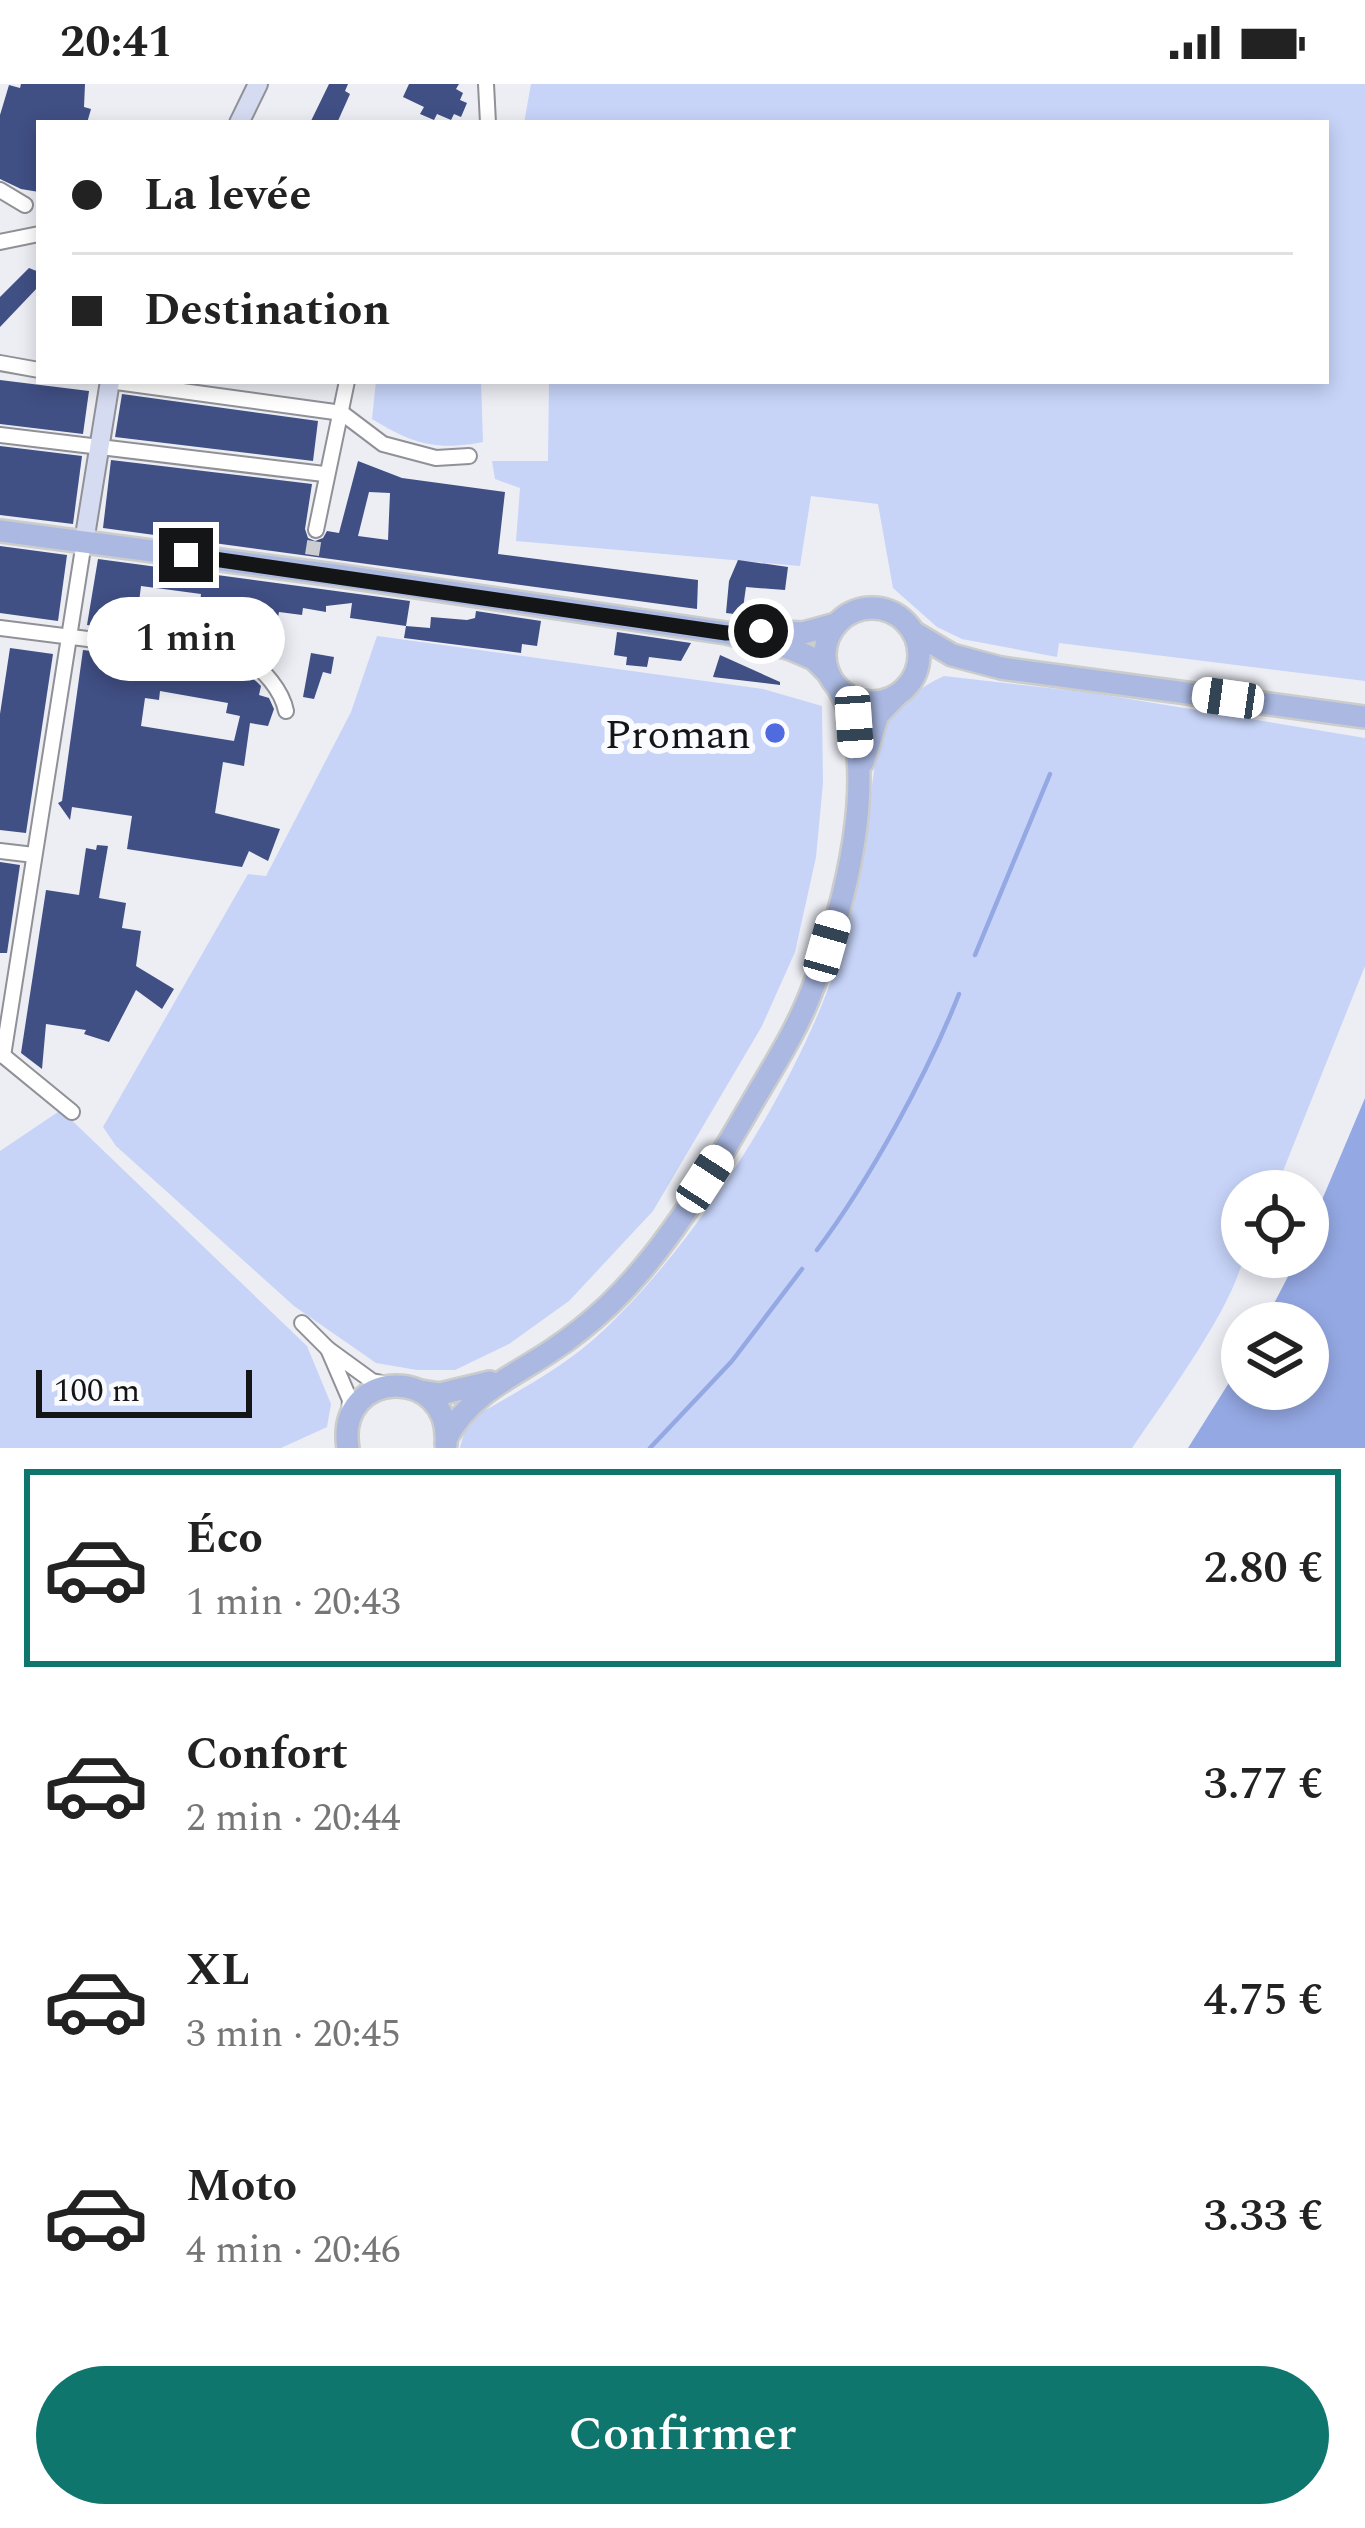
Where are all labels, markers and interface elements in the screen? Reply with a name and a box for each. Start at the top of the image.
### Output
text: 20:41 [60,8,173,77]
text: La levée [144,161,312,230]
text: Destination [144,276,390,345]
route end [159,528,213,582]
callout: 1 min [87,597,285,681]
route start [734,604,788,658]
text: 1 min [135,609,237,668]
car [1190,675,1266,721]
car [834,685,874,759]
place label: Proman [604,704,751,767]
marker: Proman [762,720,788,746]
car [800,906,854,986]
car [670,1139,740,1219]
map controls [1221,1170,1329,1410]
button: locate [1221,1170,1329,1278]
button: layers [1221,1302,1329,1410]
scale bar [36,1364,252,1417]
text: 100 m [54,1366,140,1416]
text: Éco [186,1504,263,1573]
icon: car [42,1514,150,1622]
text: 2.80 € [1204,1534,1323,1603]
text: 1 min · 20:43 [186,1573,401,1632]
text: Confort [186,1720,348,1789]
icon: car [42,1730,150,1838]
text: 3.77 € [1204,1750,1323,1819]
text: 2 min · 20:44 [186,1789,401,1848]
text: XL [186,1936,250,2005]
icon: car [42,1946,150,2054]
text: 4.75 € [1204,1966,1323,2035]
text: 3 min · 20:45 [186,2005,401,2064]
text: Moto [186,2152,297,2221]
icon: car [42,2162,150,2270]
text: 3.33 € [1204,2182,1323,2251]
text: 4 min · 20:46 [186,2221,401,2280]
button: Confirmer [36,2366,1329,2504]

